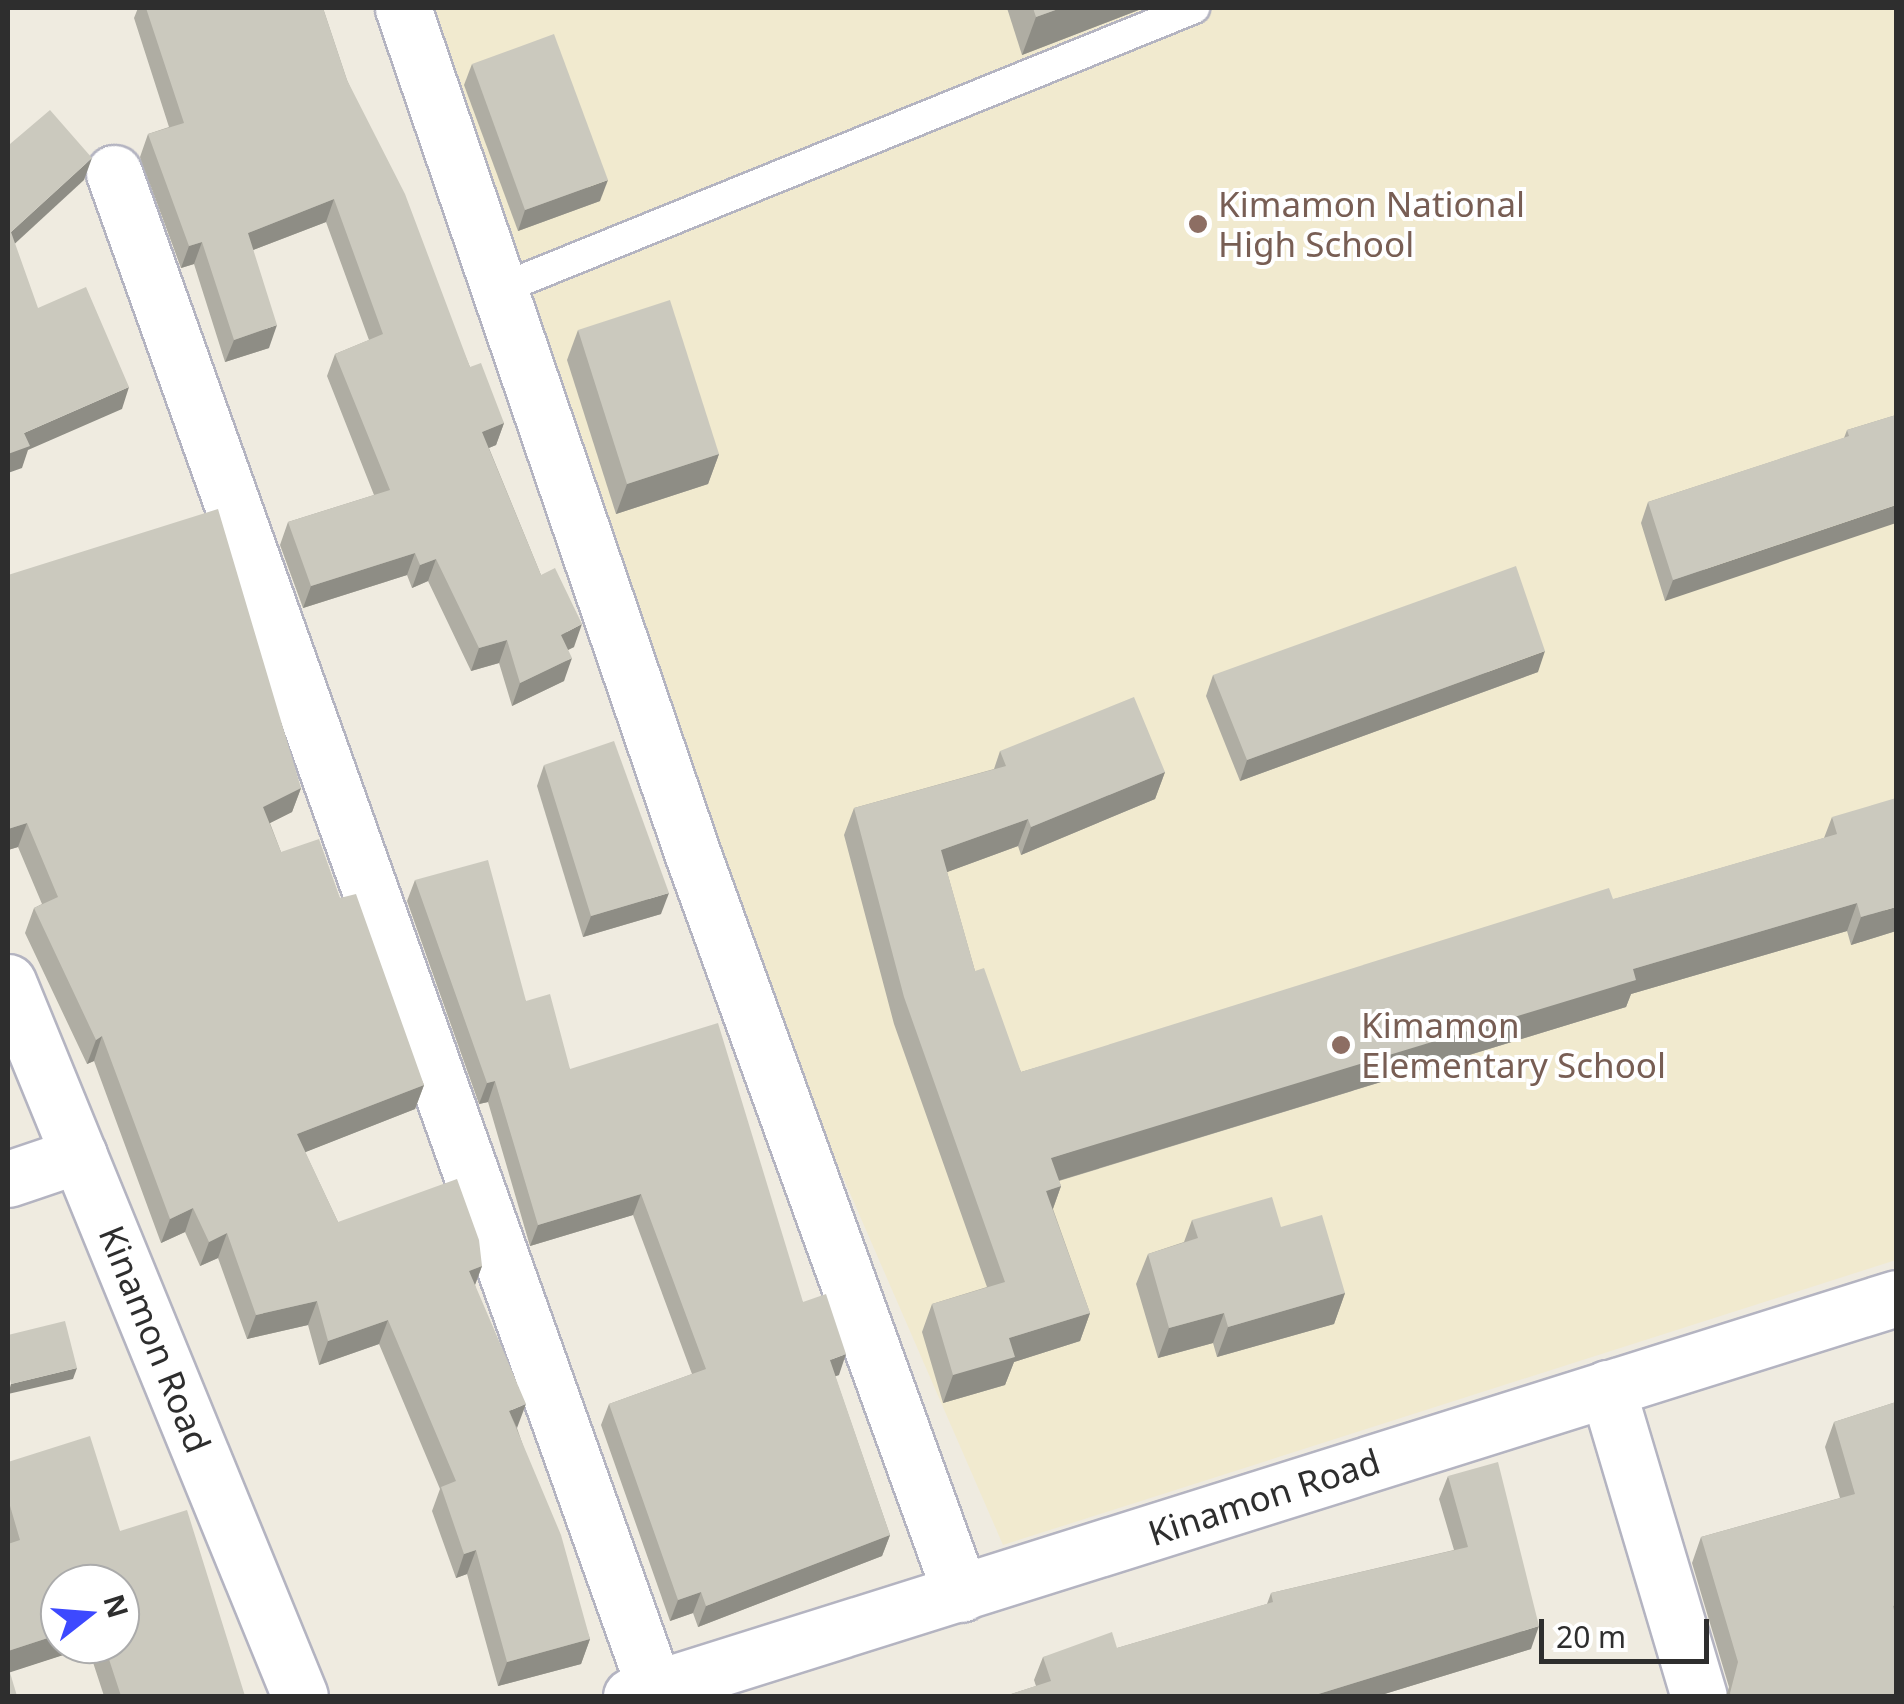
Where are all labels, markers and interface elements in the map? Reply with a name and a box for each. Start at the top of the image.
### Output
place label: Kimamon National High School [1218,183,1525,265]
marker: Kimamon National High School [1187,213,1209,235]
place label: Kimamon Elementary School [1361,1004,1666,1086]
marker: Kimamon Elementary School [1330,1034,1352,1056]
street label: Kinamon Road [90,1220,220,1458]
street label: Kinamon Road [1143,1440,1385,1554]
north arrow [40,1564,140,1664]
text: N [95,1589,138,1622]
scale bar [1544,1599,1714,1661]
text: 20 m [1556,1616,1626,1657]

